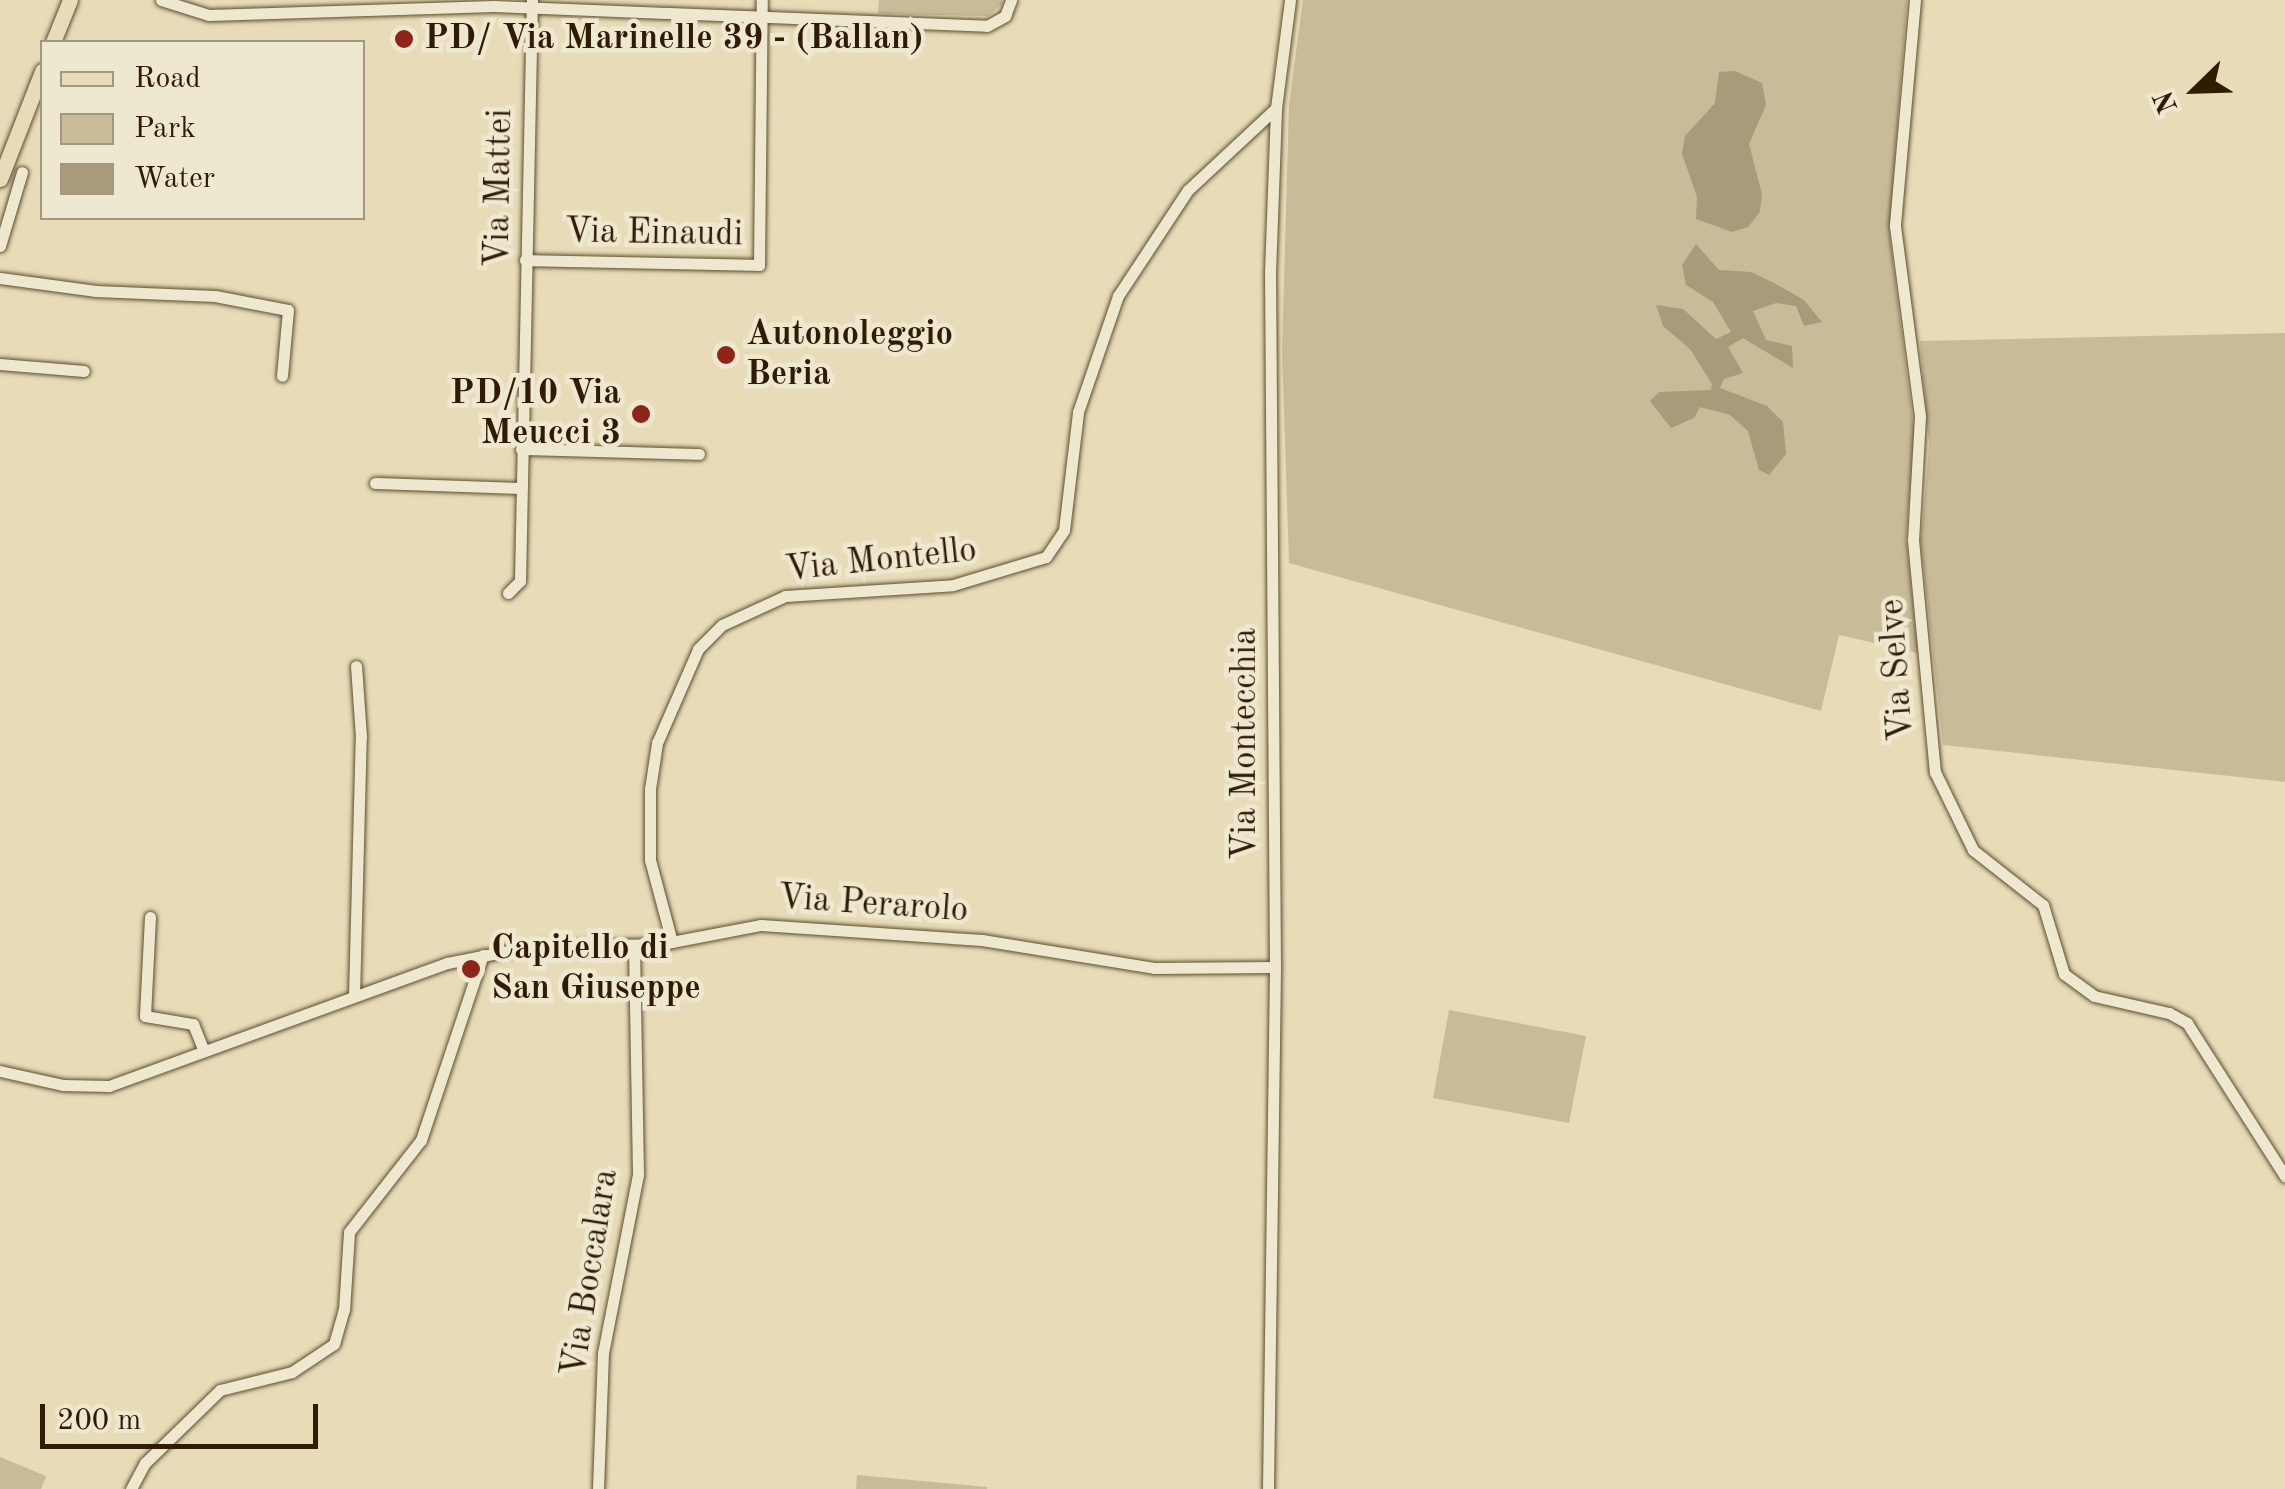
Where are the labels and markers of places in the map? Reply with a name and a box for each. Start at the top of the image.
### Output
place label: PD/ Via Marinelle 39 - (Ballan) [424,18,923,60]
marker: PD/ Via Marinelle 39 - (Ballan) [393,28,415,50]
place label: Autonoleggio Beria [746,314,953,396]
marker: Autonoleggio Beria [715,344,737,366]
place label: PD/10 Via Meucci 3 [450,373,621,455]
marker: PD/10 Via Meucci 3 [630,403,652,425]
place label: Capitello di San Giuseppe [491,928,701,1010]
marker: Capitello di San Giuseppe [460,958,482,980]

